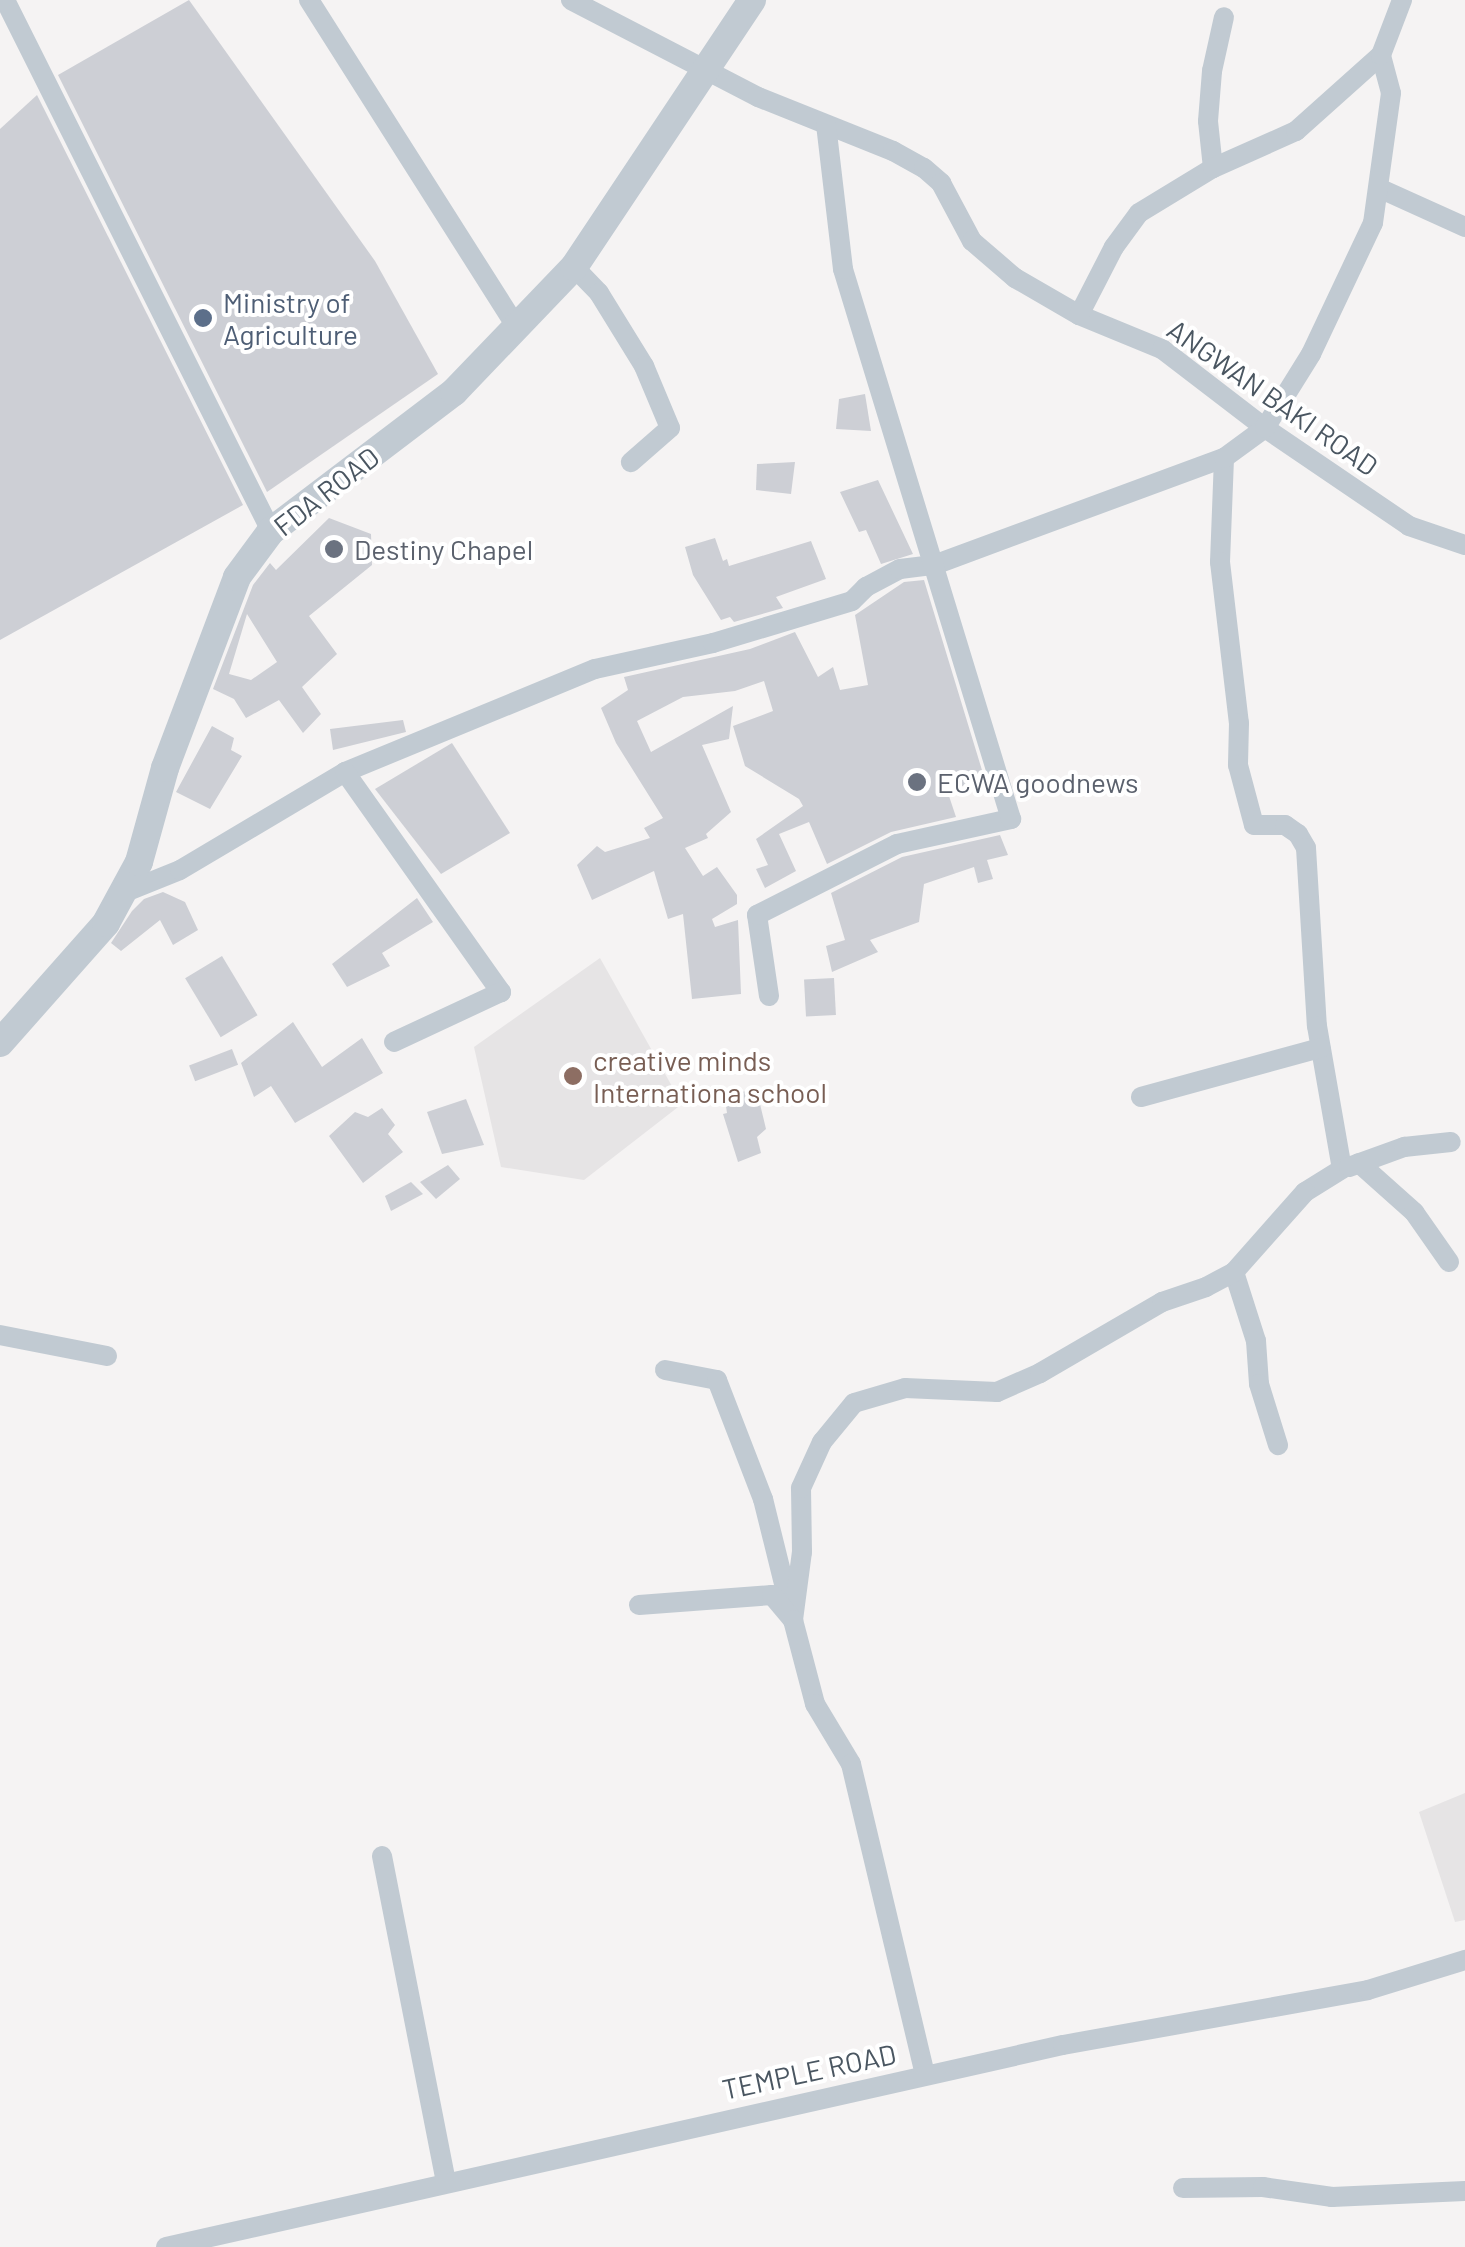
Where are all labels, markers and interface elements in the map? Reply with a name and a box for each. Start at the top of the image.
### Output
place label: Ministry of Agriculture [223,285,358,351]
marker: Ministry of Agriculture [192,307,214,329]
street label: ANGWAN BAKI ROAD [1161,312,1385,482]
street label: FDA ROAD [267,440,385,542]
place label: Destiny Chapel [354,532,533,566]
marker: Destiny Chapel [323,538,345,560]
place label: ECWA goodnews [937,765,1138,799]
marker: ECWA goodnews [906,771,928,793]
place label: creative minds Internationa school [593,1043,827,1109]
marker: creative minds Internationa school [562,1065,584,1087]
street label: TEMPLE ROAD [719,2036,899,2106]

